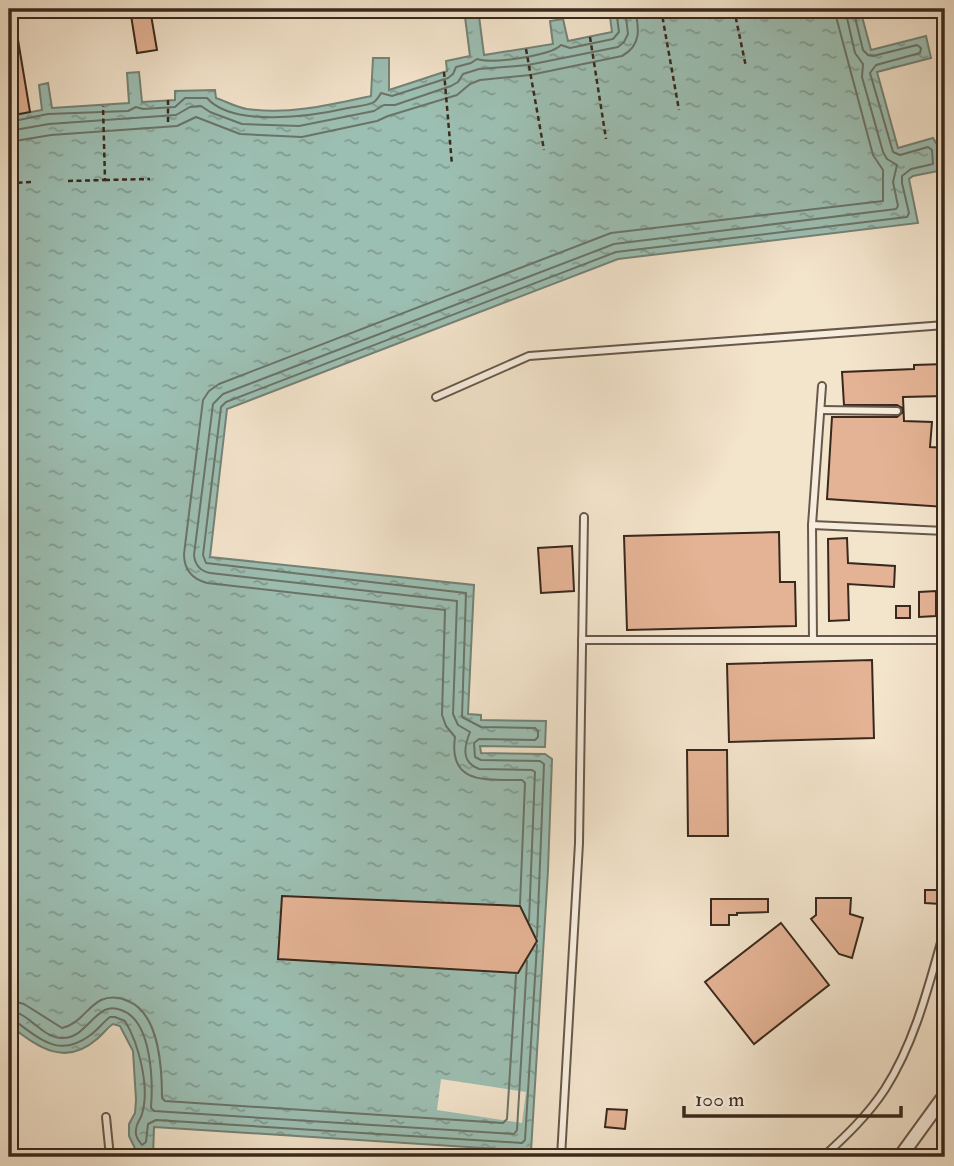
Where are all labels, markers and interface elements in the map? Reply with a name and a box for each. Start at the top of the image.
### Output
scale bar [684,1075,902,1119]
text: 100 m [695,1086,745,1113]

